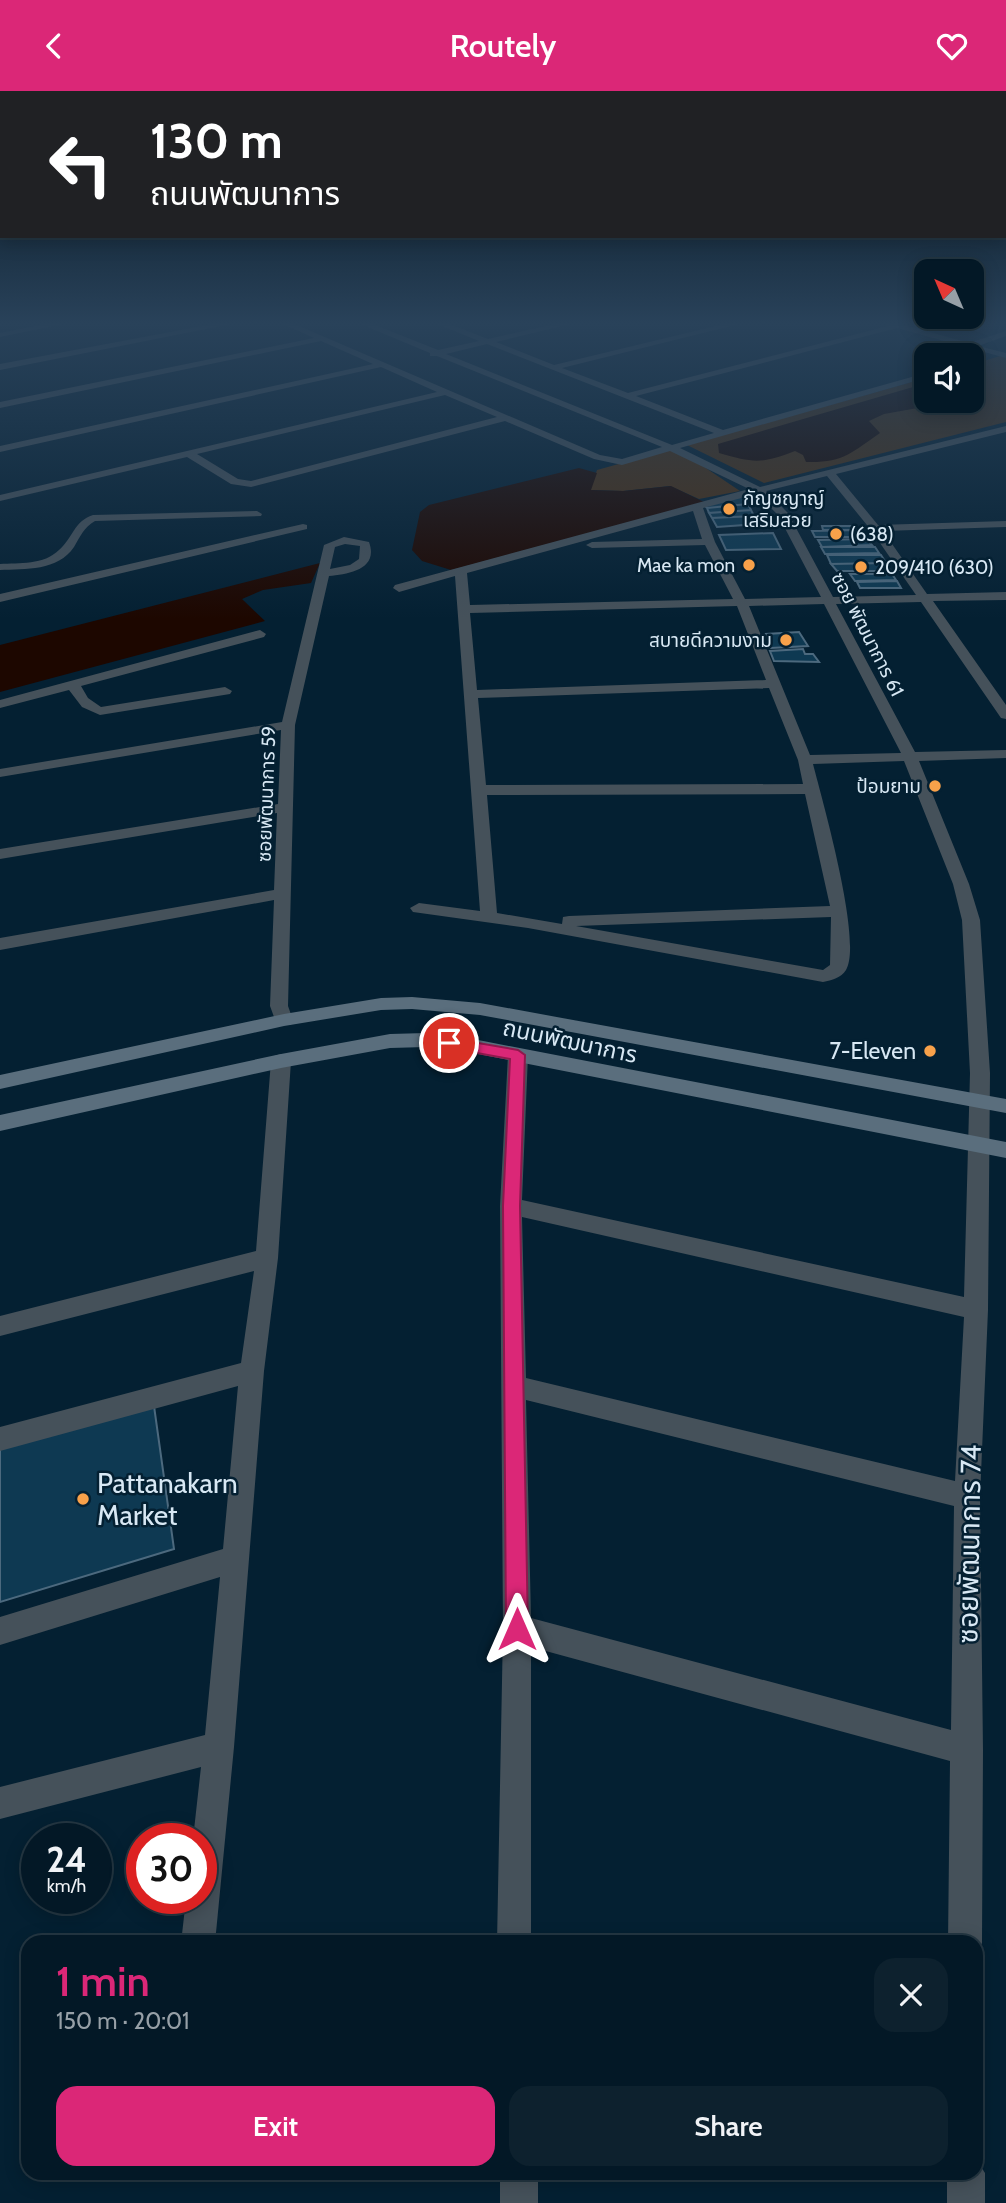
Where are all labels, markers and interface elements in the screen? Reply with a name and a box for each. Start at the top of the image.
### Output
text: Routely [450,26,556,65]
icon: back [35,27,73,65]
icon: heart [933,27,971,65]
text: 130 m [150,111,283,170]
icon: left [35,119,126,210]
text: ถนนพัฒนาการ [150,174,340,213]
north arrow [914,259,984,329]
map controls [914,259,984,413]
button: sound [914,343,984,413]
place label: กัญชญาญ์ เสริมสวย [743,487,824,532]
marker: กัญชญาญ์ เสริมสวย [721,501,737,517]
place label: (638) [850,523,894,546]
marker: (638) [828,526,844,542]
place label: Mae ka mon [637,554,735,577]
place label: 209/410 (630) [875,556,994,579]
marker: Mae ka mon [741,557,757,573]
marker: 209/410 (630) [853,559,869,575]
street label: ซอย พัฒนาการ 61 [826,568,909,700]
place label: สบายดีความงาม [649,629,772,652]
marker: สบายดีความงาม [778,632,794,648]
street label: ซอยพัฒนาการ 59 [253,726,280,862]
place label: ป้อมยาม [856,775,921,798]
marker: ป้อมยาม [927,778,943,794]
pin [419,1013,479,1073]
street label: ถนนพัฒนาการ [500,1013,640,1069]
icon: arrive [430,1024,468,1062]
place label: 7-Eleven [830,1037,916,1065]
marker: 7-Eleven [922,1043,938,1059]
street label: ซอยพัฒนาการ 74 [950,1444,988,1644]
place label: Pattanakarn Market [97,1466,238,1532]
marker: Pattanakarn Market [75,1491,91,1507]
position arrow [480,1592,554,1666]
speed limit sign: 30 [126,1823,217,1914]
text: 24 [46,1838,87,1881]
text: km/h [47,1875,86,1897]
text: 1 min [56,1955,150,2007]
button: close [874,1958,948,2032]
text: 150 m · 20:01 [56,2007,190,2035]
button: Exit [56,2086,495,2166]
button: Share [509,2086,948,2166]

